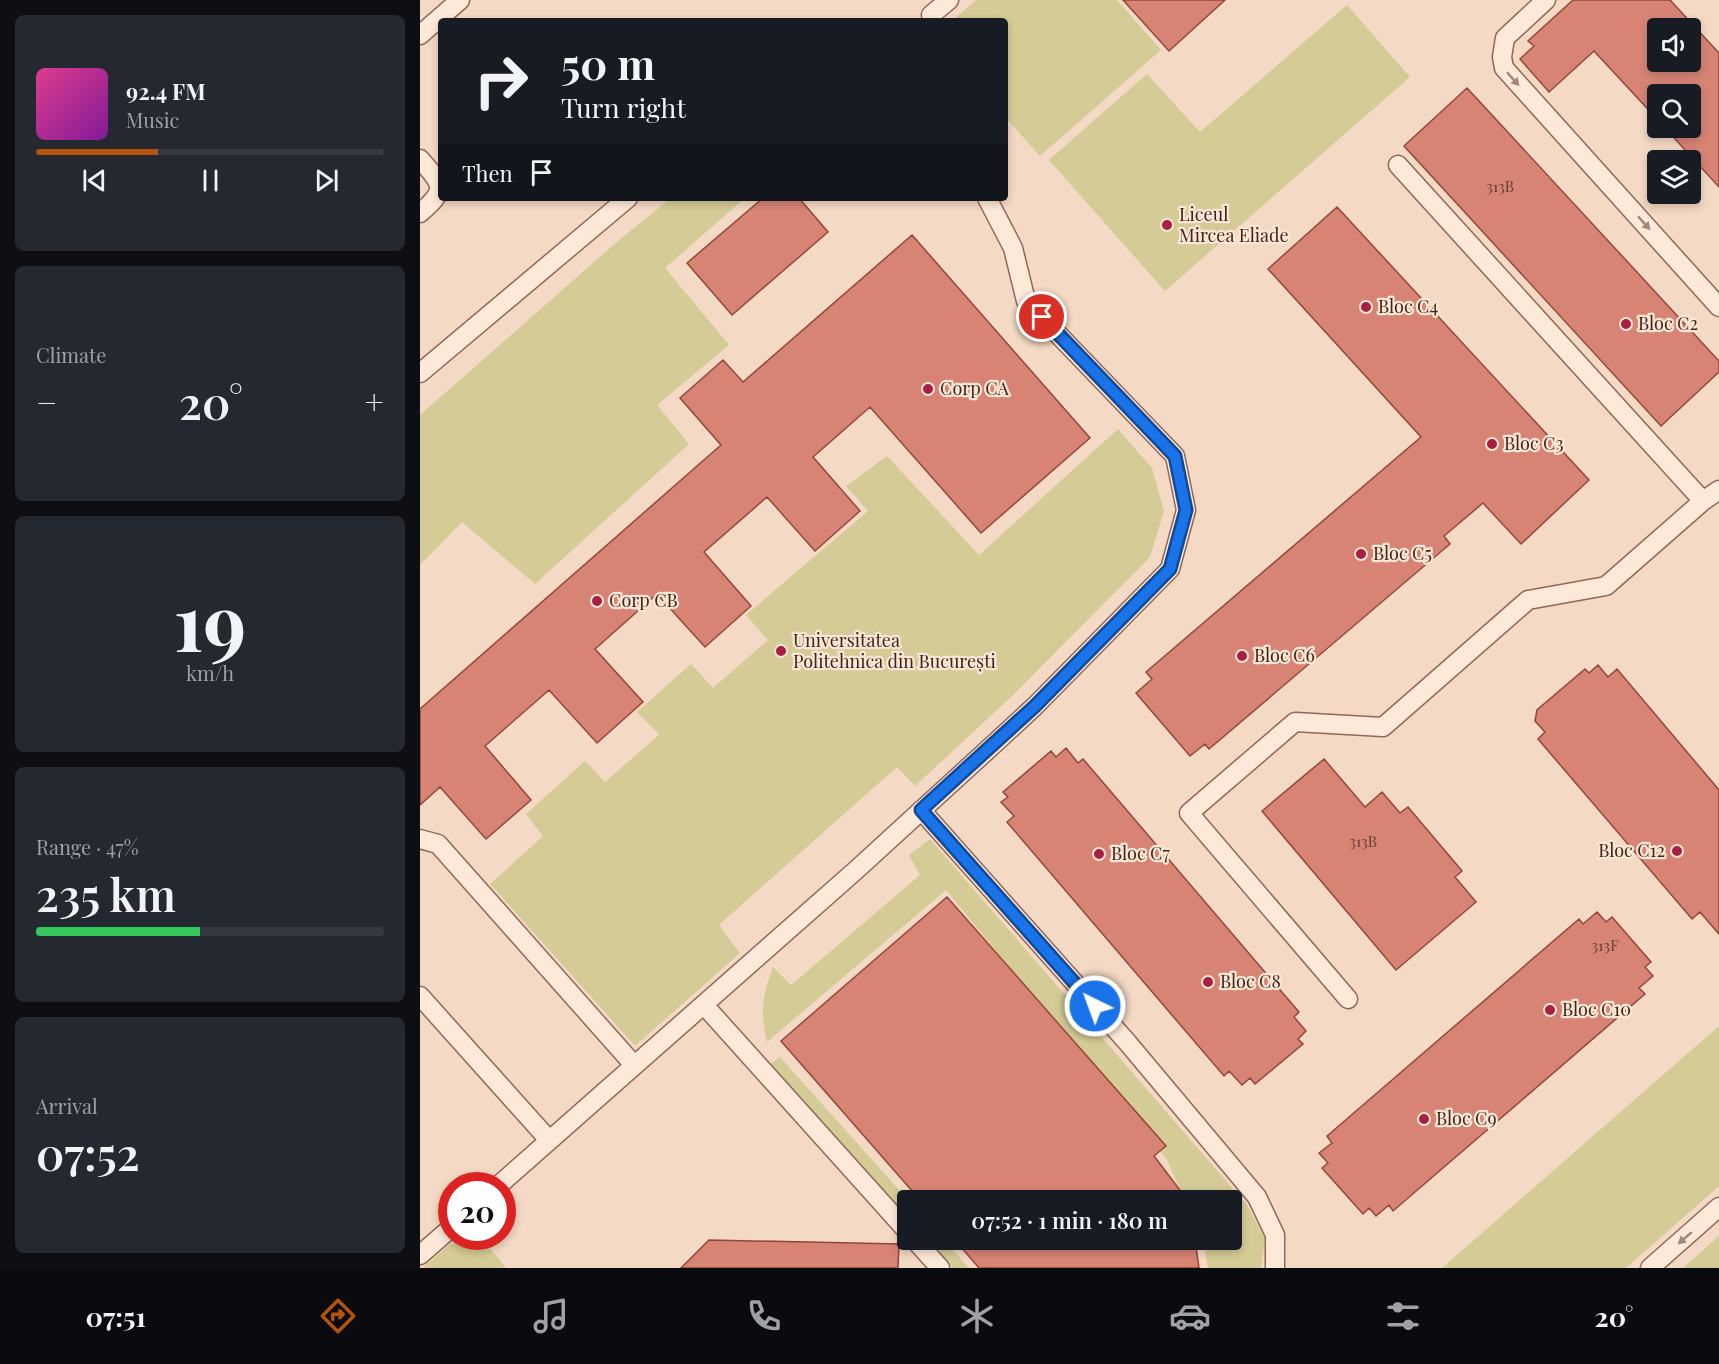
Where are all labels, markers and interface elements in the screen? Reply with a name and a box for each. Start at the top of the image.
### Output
map controls [1647,18,1701,204]
button: sound [1647,18,1701,72]
text: 50 m [561,35,655,91]
icon: right [462,42,540,120]
one-way arrow [1506,71,1520,86]
text: 92.4 FM [126,76,206,106]
button: search [1647,84,1701,138]
text: Turn right [561,89,686,125]
text: Music [126,106,179,133]
button: layers [1647,150,1701,204]
icon: arrive [525,156,558,189]
text: Then [462,158,513,188]
icon: previous [78,164,111,197]
icon: pause [194,164,227,197]
icon: next [310,164,343,197]
house number: 313B [1486,176,1514,196]
place label: Liceul Mircea Eliade [1179,202,1289,247]
one-way arrow [1636,216,1650,230]
marker: Liceul Mircea Eliade [1160,218,1174,232]
pin [1016,291,1067,342]
place label: Bloc C4 [1378,294,1438,318]
icon: arrive [1025,300,1058,333]
marker: Bloc C4 [1359,300,1373,314]
place label: Bloc C2 [1638,311,1698,335]
marker: Bloc C2 [1619,317,1633,331]
text: Climate [36,341,106,368]
text: 20° [179,371,243,431]
place label: Corp CA [940,376,1010,400]
text: − [36,379,57,423]
text: + [365,379,384,423]
marker: Corp CA [921,382,935,396]
place label: Bloc C3 [1504,431,1564,455]
marker: Bloc C3 [1485,437,1499,451]
place label: Bloc C5 [1373,541,1432,565]
marker: Bloc C5 [1354,547,1368,561]
text: 19 [173,568,247,672]
place label: Corp CB [609,588,678,612]
marker: Corp CB [590,594,604,608]
place label: Universitatea Politehnica din București [793,628,996,673]
place label: Bloc C6 [1254,643,1315,667]
marker: Universitatea Politehnica din București [774,644,788,658]
marker: Bloc C6 [1235,649,1249,663]
text: km/h [186,659,234,686]
house number: 313B [1349,831,1377,851]
text: Range · 47% [36,833,139,860]
place label: Bloc C12 [1598,838,1665,862]
place label: Bloc C7 [1111,841,1170,865]
marker: Bloc C12 [1670,844,1684,858]
marker: Bloc C7 [1092,847,1106,861]
text: 235 km [36,863,176,923]
house number: 313F [1591,935,1619,955]
place label: Bloc C8 [1220,969,1281,993]
position arrow [1063,974,1127,1038]
marker: Bloc C8 [1201,975,1215,989]
place label: Bloc C10 [1562,997,1631,1021]
marker: Bloc C10 [1543,1003,1557,1017]
text: Arrival [36,1092,98,1119]
place label: Bloc C9 [1436,1106,1497,1130]
marker: Bloc C9 [1417,1112,1431,1126]
text: 07:52 [36,1122,140,1182]
speed limit sign: 20 [438,1172,516,1250]
text: 07:52 · 1 min · 180 m [971,1205,1168,1235]
one-way arrow [1678,1231,1693,1244]
icon: directions [317,1295,359,1337]
icon: music [530,1295,572,1337]
icon: phone [743,1295,785,1337]
icon: climate [956,1295,998,1337]
icon: car [1169,1295,1211,1337]
icon: filters [1382,1295,1424,1337]
text: 07:51 [85,1298,146,1334]
text: 20° [1595,1298,1633,1334]

